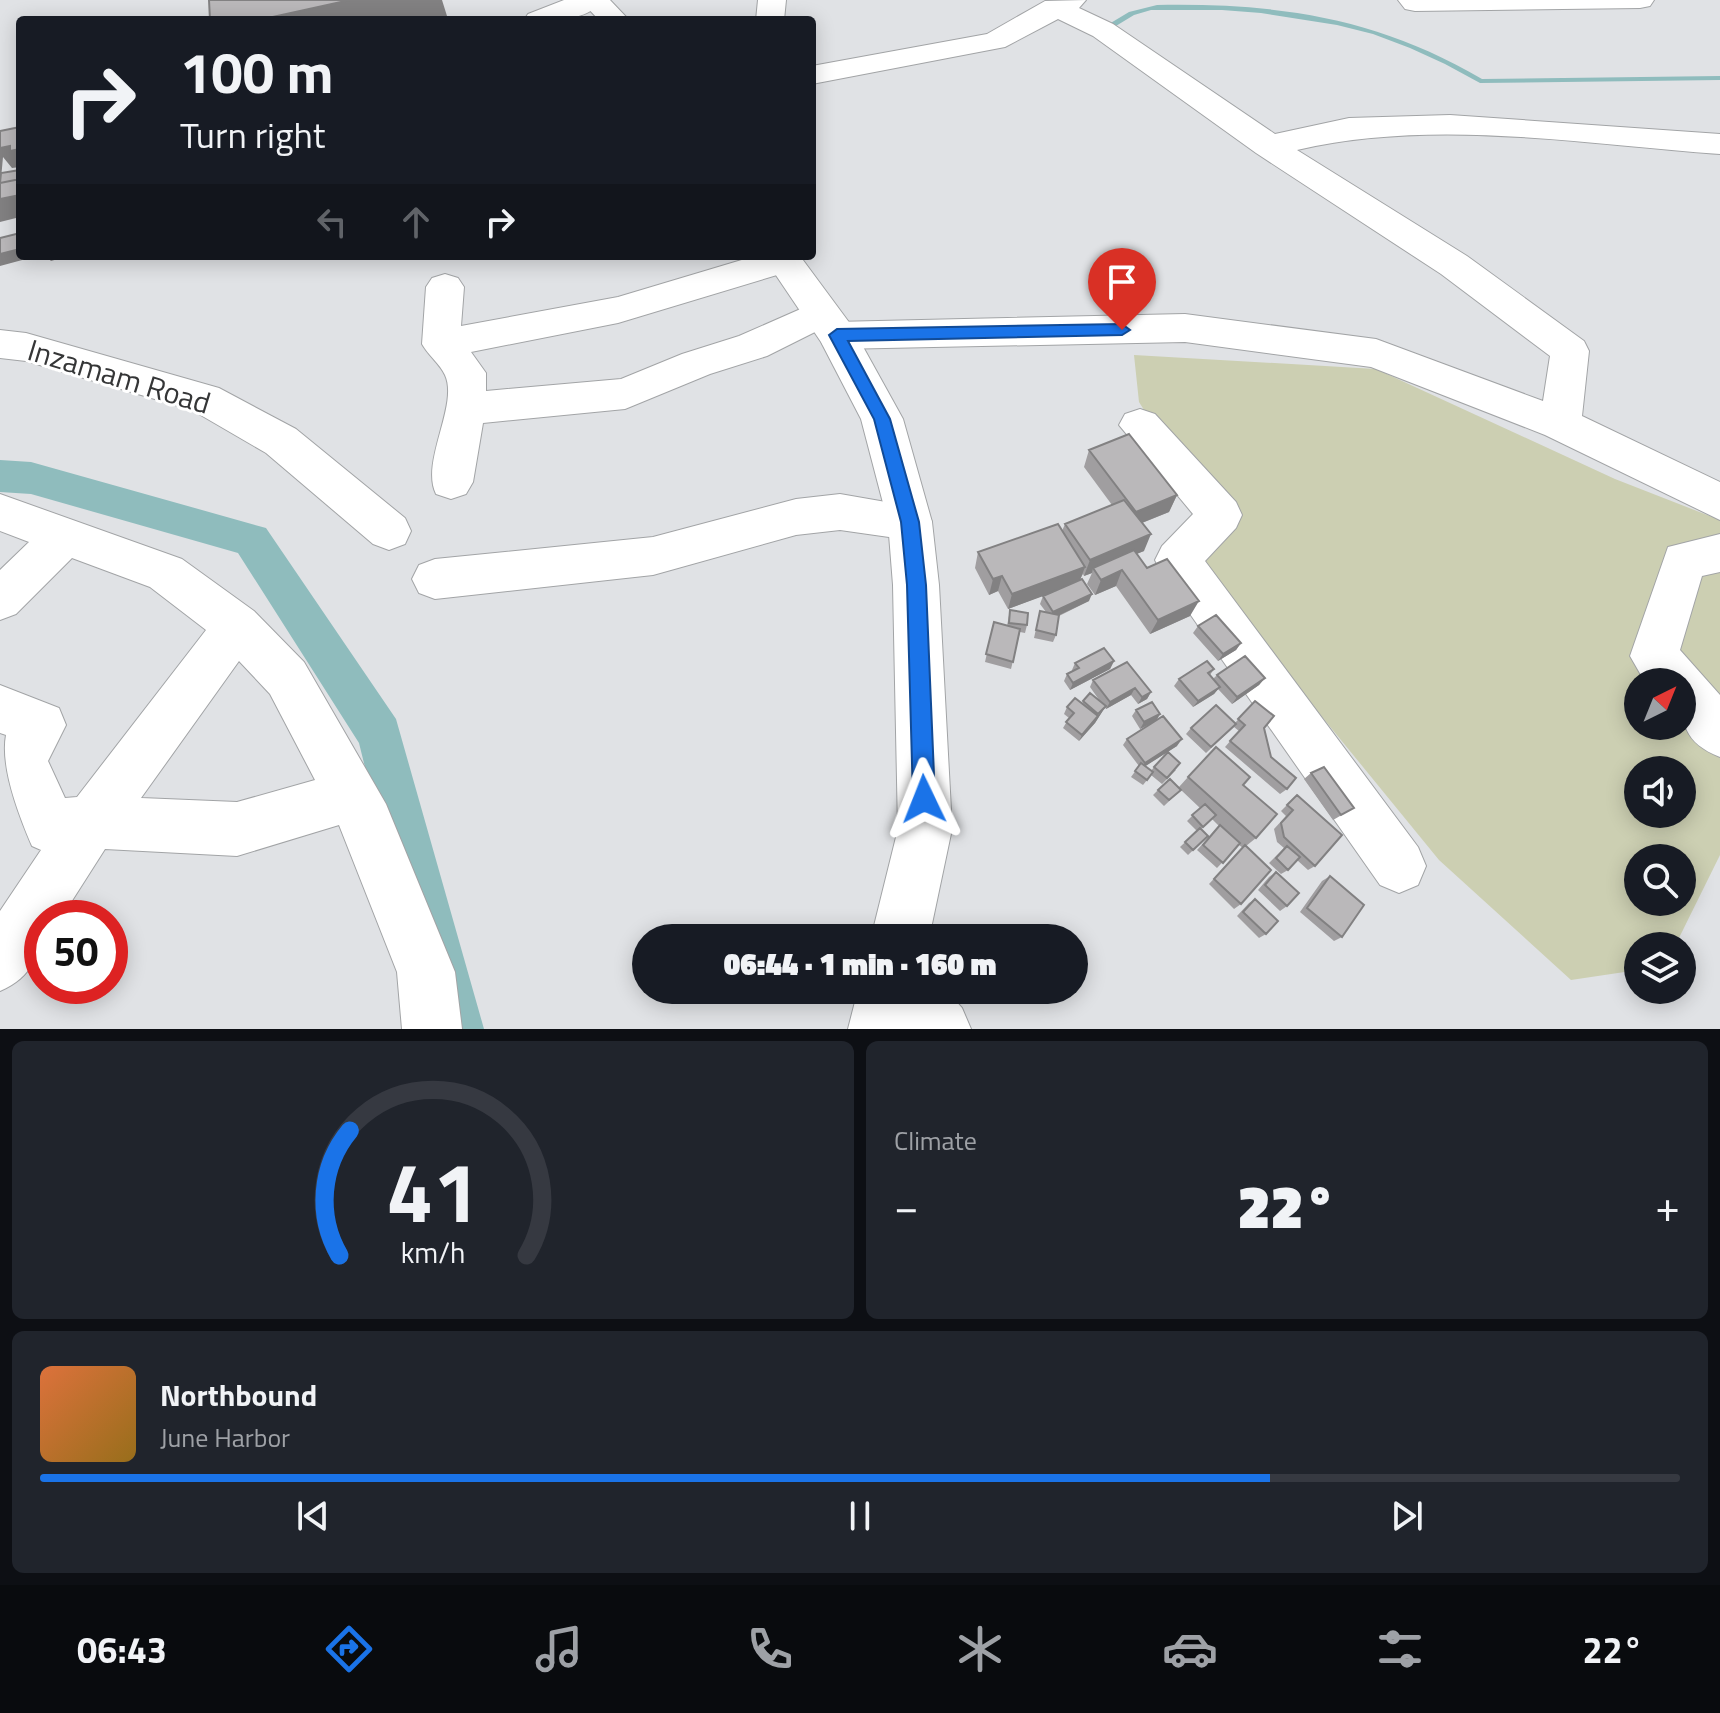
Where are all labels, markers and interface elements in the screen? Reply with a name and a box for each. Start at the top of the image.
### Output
text: 100 m [180,30,333,115]
icon: right [48,48,152,152]
text: Turn right [180,107,325,162]
icon: left [310,200,354,244]
icon: ahead [394,200,438,244]
icon: right [478,200,522,244]
pin [1088,248,1156,330]
icon: arrive [1100,260,1144,304]
street label: Inzamam Road [22,326,216,426]
north arrow [1624,668,1696,740]
map controls [1624,668,1696,1004]
button: sound [1624,756,1696,828]
position arrow [882,757,966,841]
button: search [1624,844,1696,916]
speed limit sign: 50 [24,900,128,1004]
button: layers [1624,932,1696,1004]
text: 06:44 · 1 min · 160 m [724,941,996,987]
text: Climate [894,1121,977,1160]
text: 41 [386,1128,480,1254]
text: 22° [1238,1160,1337,1251]
text: − [894,1172,919,1239]
text: + [1655,1172,1680,1239]
text: km/h [401,1231,465,1274]
text: Northbound [160,1372,317,1418]
text: June Harbor [160,1418,290,1457]
icon: previous [291,1494,335,1538]
icon: pause [838,1494,882,1538]
icon: next [1385,1494,1429,1538]
icon: directions [321,1621,377,1677]
icon: music [531,1621,587,1677]
icon: phone [742,1621,798,1677]
icon: climate [952,1621,1008,1677]
icon: car [1162,1621,1218,1677]
icon: filters [1372,1621,1428,1677]
text: 06:43 [77,1622,167,1677]
text: 22° [1582,1622,1643,1677]

